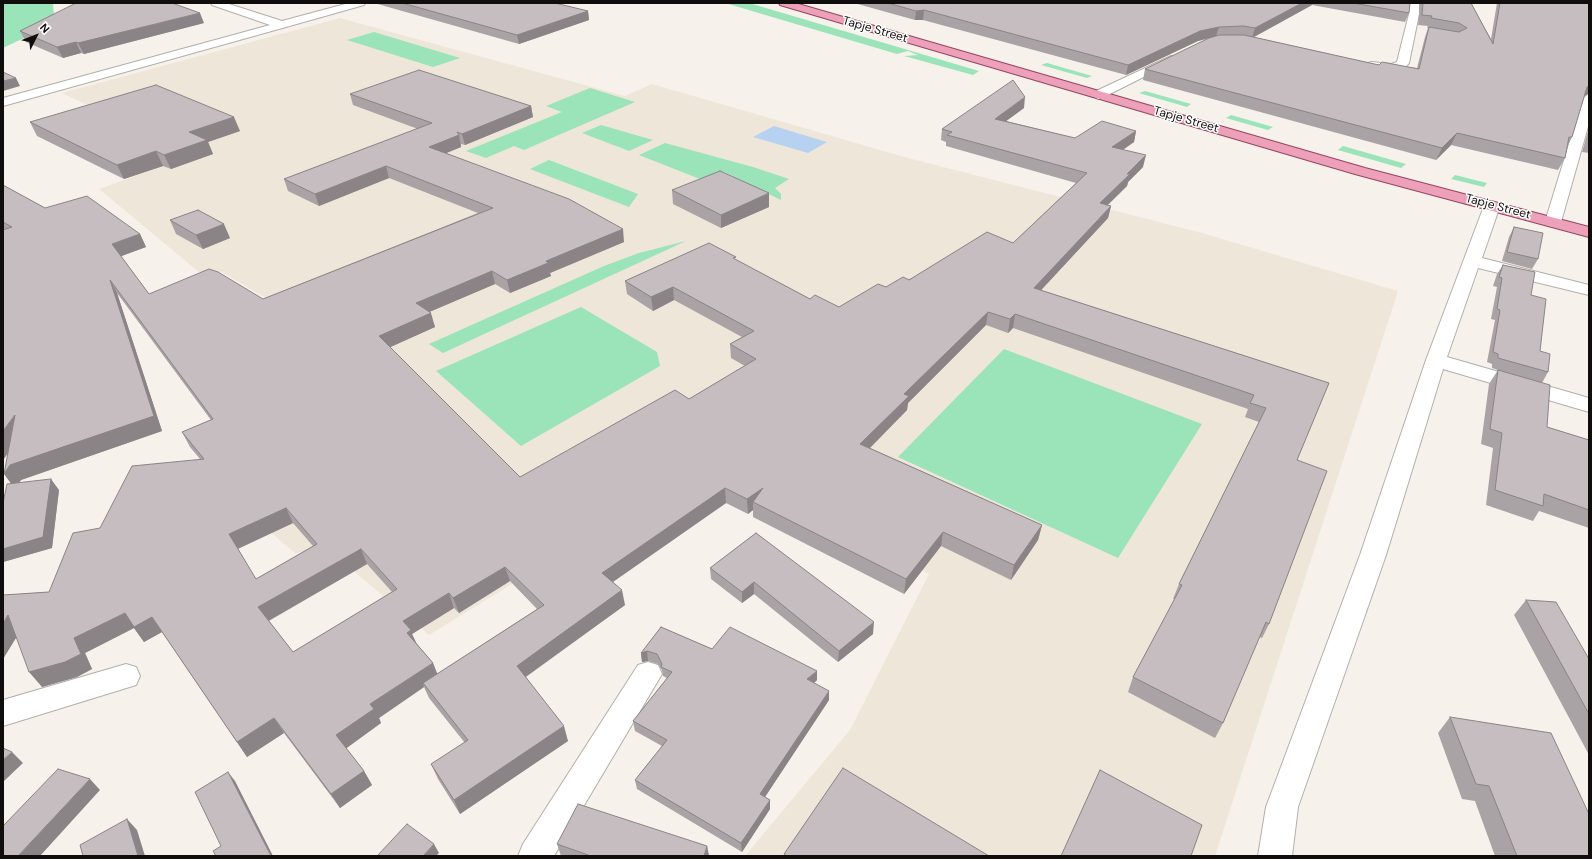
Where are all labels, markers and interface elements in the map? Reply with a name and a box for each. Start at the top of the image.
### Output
street label: Tapje Street [841,14,909,46]
north arrow [16,16,56,56]
text: N [37,20,53,36]
street label: Tapje Street [1152,104,1220,136]
street label: Tapje Street [1464,191,1532,223]

